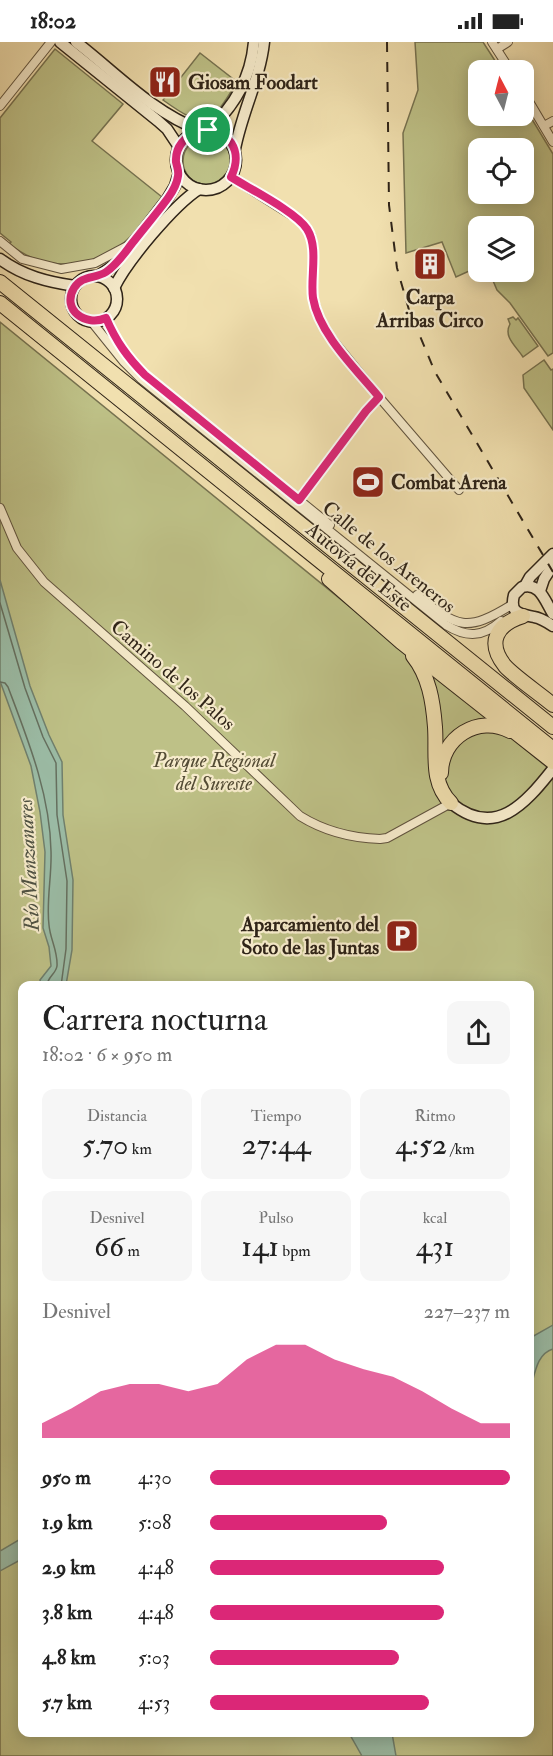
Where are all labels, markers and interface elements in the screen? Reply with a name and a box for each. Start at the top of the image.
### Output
text: 18:02 [30,7,76,35]
north arrow [468,60,534,126]
map controls [468,60,534,282]
restaurant icon: Giosam Foodart [147,64,183,100]
place label: Giosam Foodart [188,70,318,95]
pin [182,104,233,155]
icon: arrive [191,113,224,146]
button: locate [468,138,534,204]
button: layers [468,216,534,282]
building icon: Carpa Arribas Circo [412,246,448,282]
place label: Carpa Arribas Circo [376,285,484,333]
sports icon: Combat Arena [350,464,386,500]
place label: Combat Arena [391,470,507,495]
street label: Calle de los Areneros [317,495,461,619]
street label: Autovía del Este [300,516,417,617]
street label: Camino de los Palos [106,614,240,736]
park label: Parque Regional del Sureste [152,748,277,796]
water label: Río Manzanares [12,797,46,933]
place label: Aparcamiento del Soto de las Juntas [240,912,380,960]
parking icon: Aparcamiento del Soto de las Juntas [384,918,420,954]
text: Carrera nocturna [42,999,267,1040]
button: share [447,1001,510,1064]
text: 18:02 · 6 × 950 m [42,1042,172,1067]
text: Distancia [87,1106,147,1126]
text: Tiempo [251,1106,301,1126]
text: Ritmo [415,1106,455,1126]
text: 5.70 [82,1126,129,1163]
text: 27:44 [242,1126,310,1163]
text: 4:52 [395,1126,447,1163]
text: km [129,1139,152,1159]
text: /km [447,1139,475,1159]
text: Desnivel [89,1208,145,1228]
text: Pulso [259,1208,293,1228]
text: kcal [423,1208,447,1228]
text: 66 [94,1228,124,1265]
text: 141 [241,1228,279,1265]
text: 431 [416,1228,454,1265]
text: m [124,1241,140,1261]
text: bpm [279,1241,311,1261]
text: Desnivel [42,1299,111,1324]
text: 227–237 m [424,1299,510,1324]
text: 950 m [42,1465,91,1490]
text: 4:30 [138,1465,172,1490]
text: 1.9 km [42,1510,93,1535]
text: 5:08 [138,1510,171,1535]
text: 2.9 km [42,1555,96,1580]
text: 4:48 [138,1555,174,1580]
text: 3.8 km [42,1600,92,1625]
text: 4:48 [138,1600,174,1625]
text: 4.8 km [42,1645,96,1670]
text: 5:03 [138,1645,170,1670]
text: 5.7 km [42,1690,92,1715]
text: 4:53 [138,1690,170,1715]

